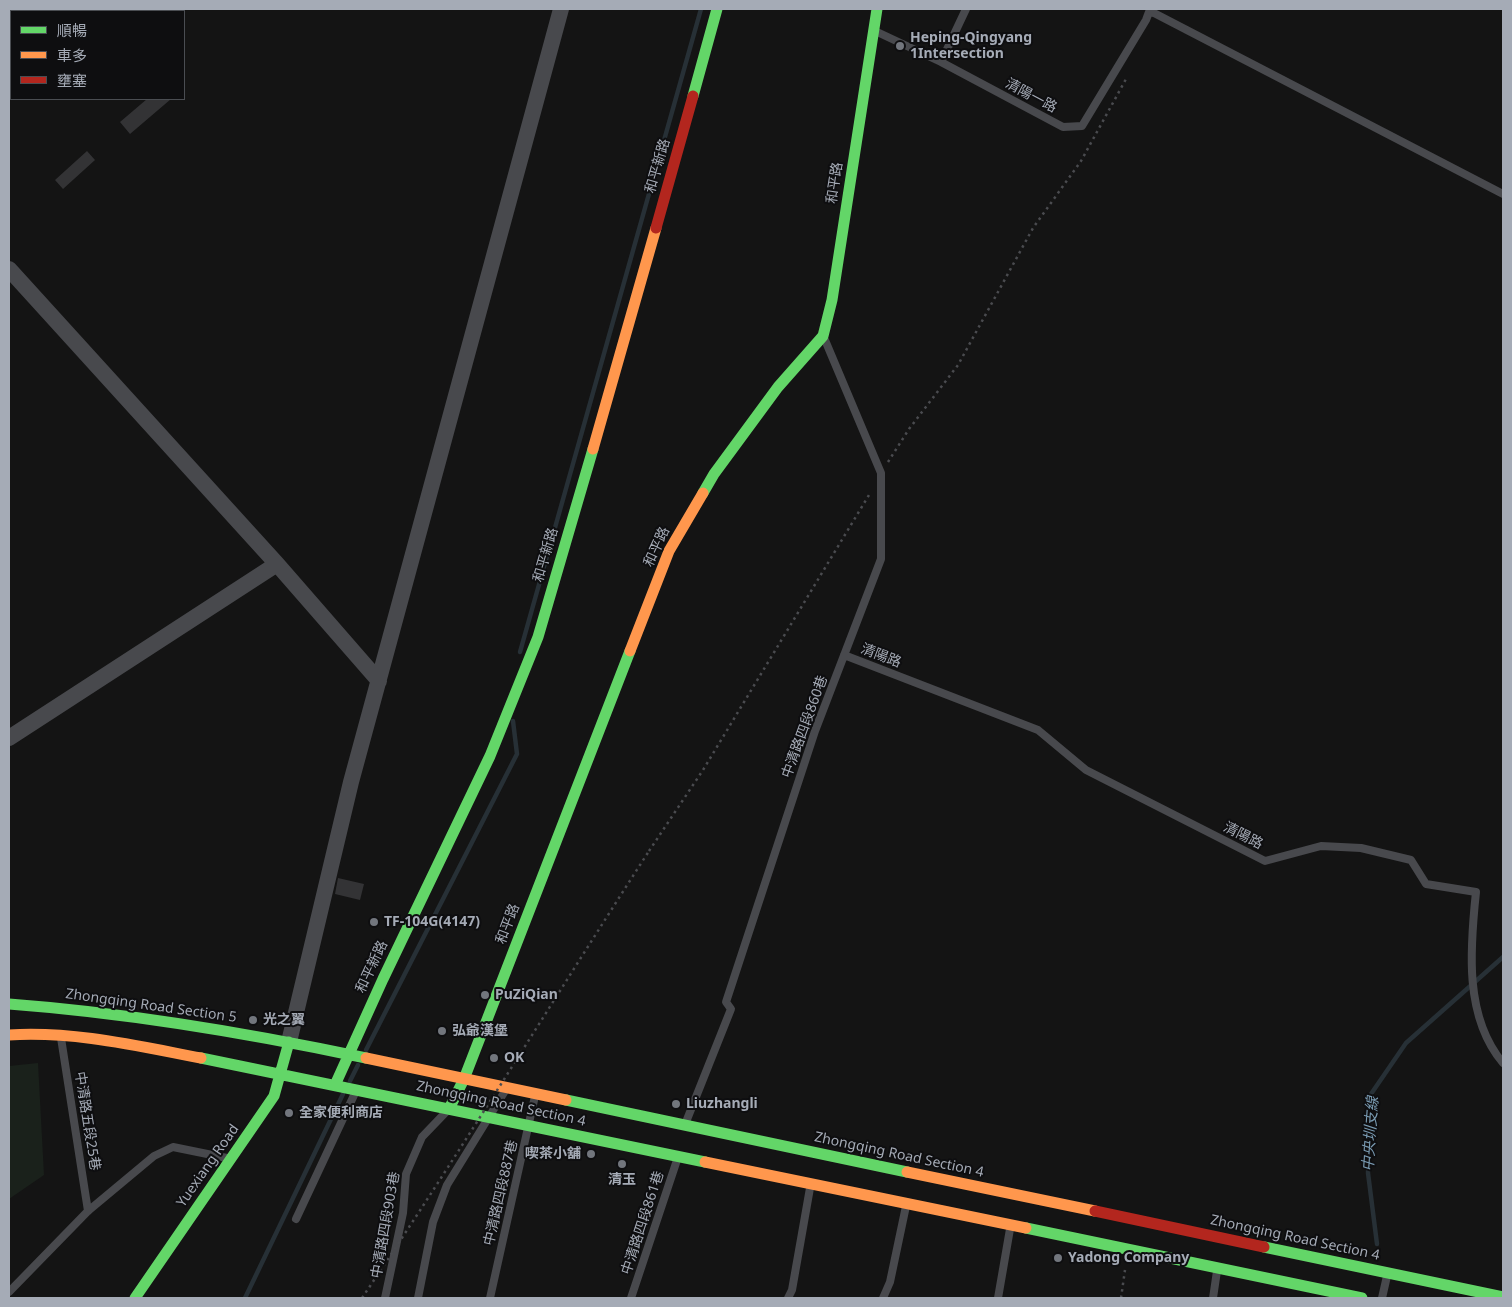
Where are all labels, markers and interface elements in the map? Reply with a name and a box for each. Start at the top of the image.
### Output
legend [10,10,185,100]
text: 順暢 [57,20,87,40]
place label: Heping-Qingyang 1Intersection [910,30,1032,62]
marker: Heping-Qingyang 1Intersection [894,40,906,52]
text: 車多 [57,45,87,65]
text: 壅塞 [57,70,87,90]
street label: 清陽一路 [1002,75,1060,117]
street label: 和平新路 [642,137,674,195]
street label: 和平路 [823,161,847,205]
street label: 和平路 [641,524,673,570]
street label: 和平新路 [530,526,562,584]
street label: 清陽路 [858,641,904,671]
street label: 中清路四段860巷 [779,673,831,781]
street label: 清陽路 [1220,819,1266,853]
street label: 和平路 [493,901,523,947]
place label: TF-104G(4147) [384,914,480,930]
marker: TF-104G(4147) [368,916,380,928]
street label: 和平新路 [353,938,391,996]
street label: Zhongqing Road Section 5 [64,986,238,1026]
place label: PuZiQian [495,987,558,1003]
marker: PuZiQian [479,989,491,1001]
place label: 光之翼 [263,1012,305,1028]
marker: 光之翼 [247,1014,259,1026]
place label: 弘爺漢堡 [452,1023,508,1039]
marker: 弘爺漢堡 [436,1025,448,1037]
place label: OK [504,1050,524,1066]
marker: OK [488,1052,500,1064]
street label: 中清路五段25巷 [71,1070,103,1172]
street label: Zhongqing Road Section 4 [415,1078,587,1130]
place label: Liuzhangli [686,1096,758,1112]
water label: 中央圳支線 [1359,1096,1383,1172]
marker: Liuzhangli [670,1098,682,1110]
place label: 全家便利商店 [299,1105,383,1121]
marker: 全家便利商店 [283,1107,295,1119]
street label: Yuexiang Road [173,1121,243,1211]
street label: Zhongqing Road Section 4 [813,1129,985,1181]
street label: 中清路四段887巷 [481,1138,521,1248]
place label: 喫茶小舖 [525,1146,581,1162]
marker: 喫茶小舖 [585,1148,597,1160]
marker: 清玉 [616,1158,628,1170]
street label: 中清路四段861巷 [618,1169,668,1277]
street label: 中清路四段903巷 [368,1170,404,1280]
place label: 清玉 [608,1172,636,1188]
street label: Zhongqing Road Section 4 [1209,1212,1381,1264]
place label: Yadong Company [1068,1250,1189,1266]
marker: Yadong Company [1052,1252,1064,1264]

